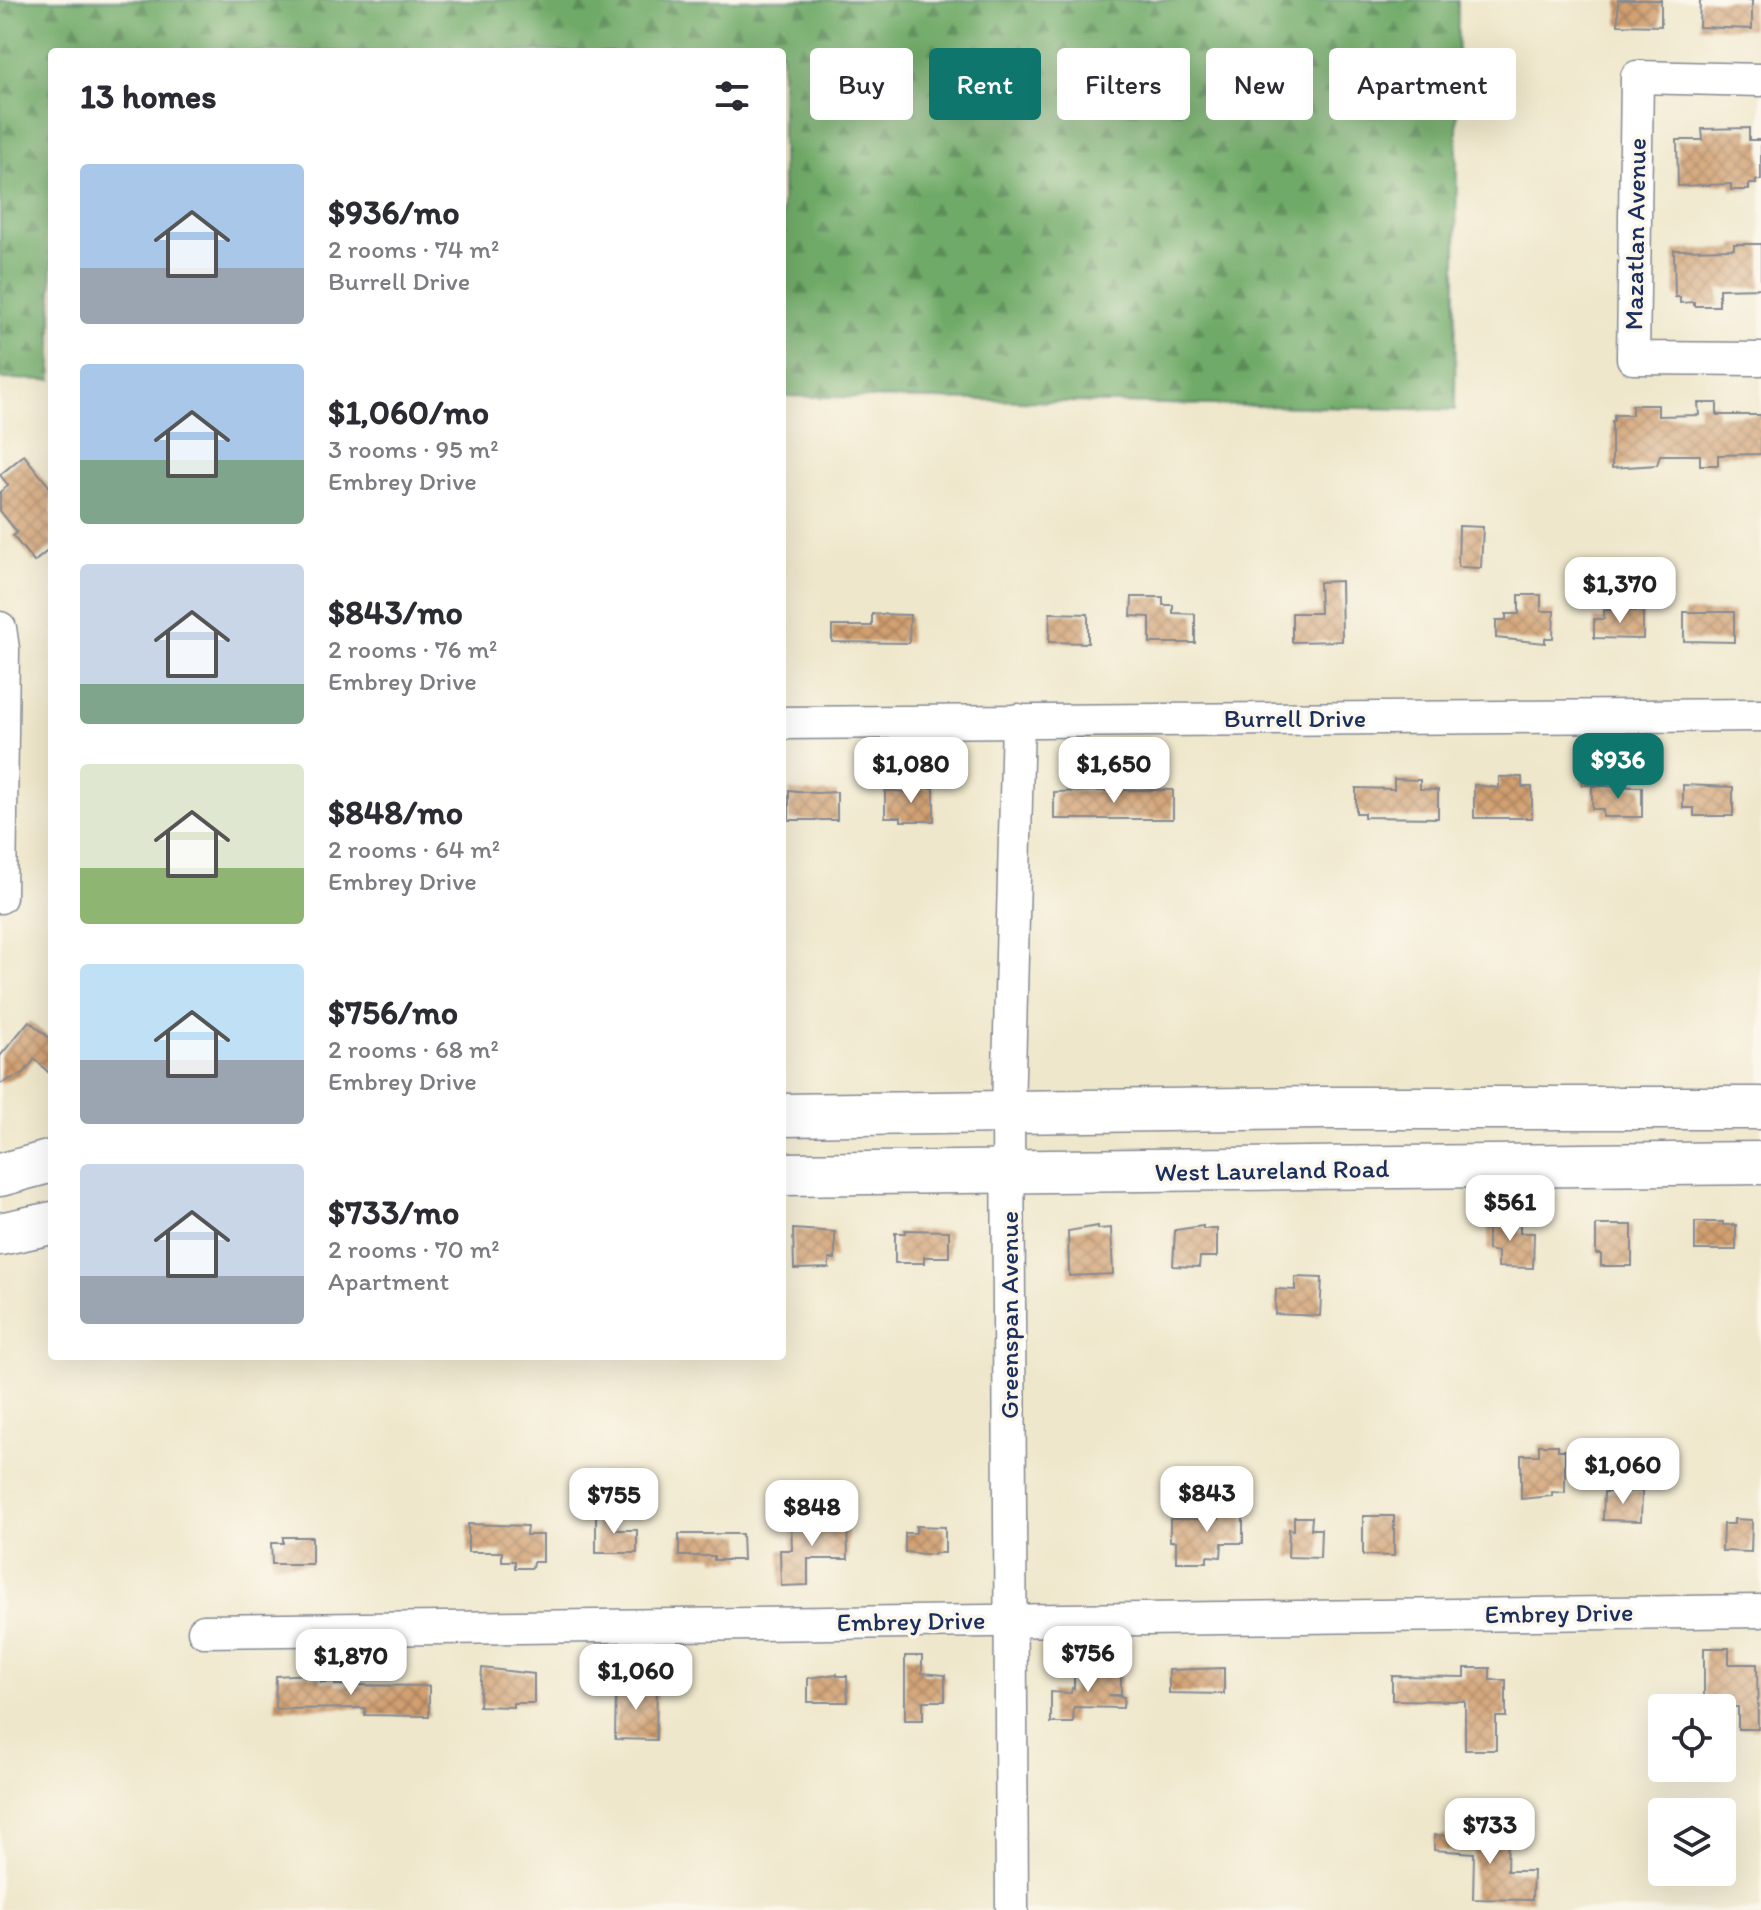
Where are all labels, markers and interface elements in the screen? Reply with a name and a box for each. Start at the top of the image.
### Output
chip: Buy [810,48,913,120]
chip: Rent [929,48,1041,120]
chip: Filters [1057,48,1190,120]
chip: New [1206,48,1313,120]
chip: Apartment [1329,48,1516,120]
icon: filters [710,74,754,118]
text: 13 homes [80,76,216,117]
street label: Mazatlan Avenue [1617,137,1653,331]
text: $936/mo [328,192,460,233]
icon: home [144,196,240,292]
text: 2 rooms · 74 m² [328,233,499,265]
text: Burrell Drive [328,265,470,297]
text: $1,060/mo [328,392,489,433]
icon: home [144,396,240,492]
text: 3 rooms · 95 m² [328,433,499,465]
text: Embrey Drive [328,465,477,497]
pin: $1,370 [1555,557,1685,625]
text: $1,370 [1583,567,1657,599]
text: $843/mo [328,592,463,633]
icon: home [144,596,240,692]
text: 2 rooms · 76 m² [328,633,497,665]
text: Embrey Drive [328,665,477,697]
street label: Burrell Drive [1224,702,1366,734]
pin: $936 [1571,733,1665,801]
pin: $1,080 [846,737,976,805]
pin: $1,650 [1049,737,1179,805]
text: $936 [1591,743,1645,775]
text: $1,080 [872,747,950,779]
text: $1,650 [1077,747,1151,779]
text: $848/mo [328,792,463,833]
icon: home [144,796,240,892]
text: 2 rooms · 64 m² [328,833,500,865]
text: Embrey Drive [328,865,477,897]
text: $756/mo [328,992,458,1033]
icon: home [144,996,240,1092]
text: 2 rooms · 68 m² [328,1033,499,1065]
text: Embrey Drive [328,1065,477,1097]
street label: West Laureland Road [1154,1152,1390,1188]
pin: $561 [1463,1175,1557,1243]
text: $561 [1484,1185,1536,1217]
text: $733/mo [328,1192,459,1233]
icon: home [144,1196,240,1292]
street label: Greenspan Avenue [993,1211,1025,1419]
text: 2 rooms · 70 m² [328,1233,500,1265]
text: Apartment [328,1265,449,1297]
pin: $1,060 [1558,1438,1688,1506]
text: $1,060 [1584,1448,1662,1480]
pin: $843 [1160,1466,1254,1534]
pin: $755 [567,1468,661,1536]
text: $843 [1178,1476,1236,1508]
text: $755 [587,1478,641,1510]
pin: $848 [765,1480,859,1548]
text: $848 [783,1490,841,1522]
street label: Embrey Drive [1484,1596,1634,1630]
street label: Embrey Drive [836,1604,986,1638]
pin: $756 [1041,1626,1135,1694]
pin: $1,870 [286,1629,416,1697]
text: $756 [1061,1636,1115,1668]
text: $1,870 [314,1639,388,1671]
pin: $1,060 [571,1644,701,1712]
text: $1,060 [597,1654,675,1686]
map controls [1648,1694,1736,1886]
button: locate [1648,1694,1736,1782]
pin: $733 [1443,1798,1537,1866]
button: layers [1648,1798,1736,1886]
text: $733 [1463,1808,1517,1840]

